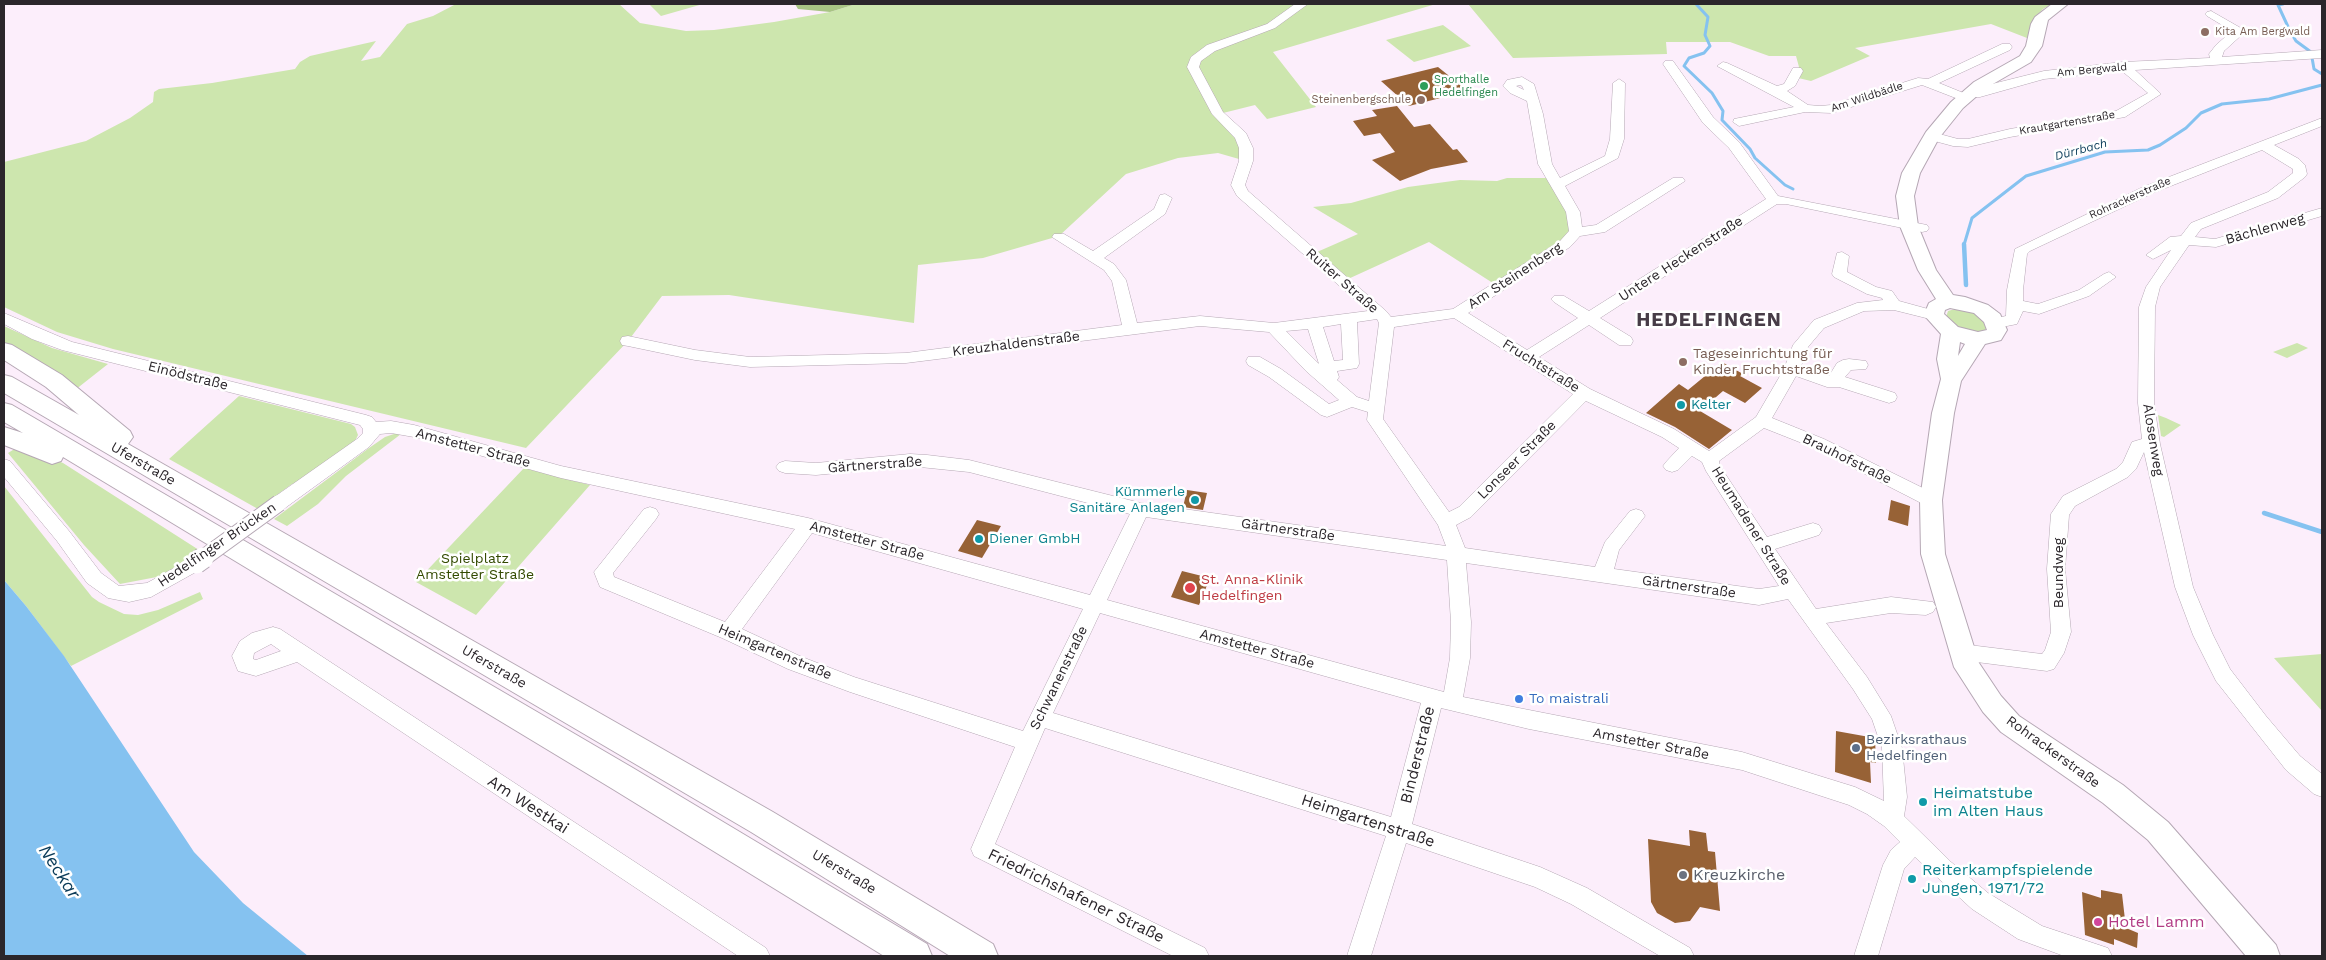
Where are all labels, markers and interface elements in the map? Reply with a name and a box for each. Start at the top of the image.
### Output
place label: Kita Am Bergwald [2215,25,2310,39]
marker: Kita Am Bergwald [2199,26,2211,38]
street label: Am Bergwald [2056,60,2128,80]
place label: Sporthalle Hedelfingen [1434,73,1498,99]
street label: Am Wildbädle [1829,79,1905,115]
marker: Sporthalle Hedelfingen [1418,80,1430,92]
place label: Steinenbergschule [1312,93,1411,107]
marker: Steinenbergschule [1415,94,1427,106]
street label: Krautgartenstraße [2018,108,2116,138]
water label: Dürrbach [2053,136,2109,164]
street label: Rohrackerstraße [2087,174,2173,222]
street label: Bächlenweg [2224,210,2306,248]
street label: Untere Heckenstraße [1616,213,1746,305]
street label: Am Steinenberg [1465,239,1565,313]
street label: Ruiter Straße [1302,245,1382,317]
district label: HEDELFINGEN [1635,309,1783,331]
street label: Kreuzhaldenstraße [951,328,1081,360]
street label: Fruchtstraße [1499,336,1583,396]
place label: Tageseinrichtung für Kinder Fruchtstraße [1693,346,1832,378]
marker: Tageseinrichtung für Kinder Fruchtstraße [1677,356,1689,368]
street label: Einödstraße [146,358,230,394]
place label: Kelter [1691,397,1731,413]
marker: Kelter [1675,399,1687,411]
street label: Alosenweg [2139,403,2167,477]
street label: Lonseer Straße [1474,417,1560,503]
street label: Amstetter Straße [414,425,532,471]
street label: Brauhofstraße [1800,430,1894,488]
street label: Uferstraße [108,439,178,489]
street label: Gärtnerstraße [827,453,923,477]
street label: Heumadener Straße [1708,463,1794,589]
place label: Kümmerle Sanitäre Anlagen [1069,484,1185,516]
marker: Kümmerle Sanitäre Anlagen [1189,494,1201,506]
street label: Hedelfinger Brücken [155,499,279,591]
street label: Gärtnerstraße [1240,515,1336,545]
street label: Amstetter Straße [808,518,926,564]
place label: Diener GmbH [989,531,1080,547]
marker: Diener GmbH [973,533,985,545]
street label: Beundweg [2051,538,2067,608]
park label: Spielplatz Amstetter Straße [416,551,534,584]
place label: St. Anna-Klinik Hedelfingen [1201,572,1303,604]
street label: Gärtnerstraße [1641,572,1737,602]
marker: St. Anna-Klinik Hedelfingen [1183,581,1197,595]
street label: Heimgartenstraße [716,620,834,684]
street label: Schwanenstraße [1027,623,1091,733]
street label: Amstetter Straße [1198,626,1316,672]
street label: Uferstraße [459,642,529,692]
place label: To maistrali [1529,691,1609,707]
marker: To maistrali [1513,693,1525,705]
street label: Binderstraße [1397,704,1439,806]
street label: Rohrackerstraße [2003,712,2103,792]
street label: Amstetter Straße [1591,724,1711,764]
place label: Bezirksrathaus Hedelfingen [1866,732,1967,764]
marker: Bezirksrathaus Hedelfingen [1850,742,1862,754]
street label: Am Westkai [484,772,572,838]
place label: Heimatstube im Alten Haus [1933,783,2043,821]
street label: Heimgartenstraße [1299,790,1437,852]
marker: Heimatstube im Alten Haus [1917,796,1929,808]
water label: Neckar [34,841,84,903]
street label: Friedrichshafener Straße [985,845,1167,947]
street label: Uferstraße [809,846,879,898]
place label: Reiterkampfspielende Jungen, 1971/72 [1922,860,2093,898]
place label: Kreuzkirche [1693,865,1785,885]
marker: Kreuzkirche [1677,869,1689,881]
marker: Reiterkampfspielende Jungen, 1971/72 [1906,873,1918,885]
place label: Hotel Lamm [2108,912,2204,932]
marker: Hotel Lamm [2092,916,2104,928]

